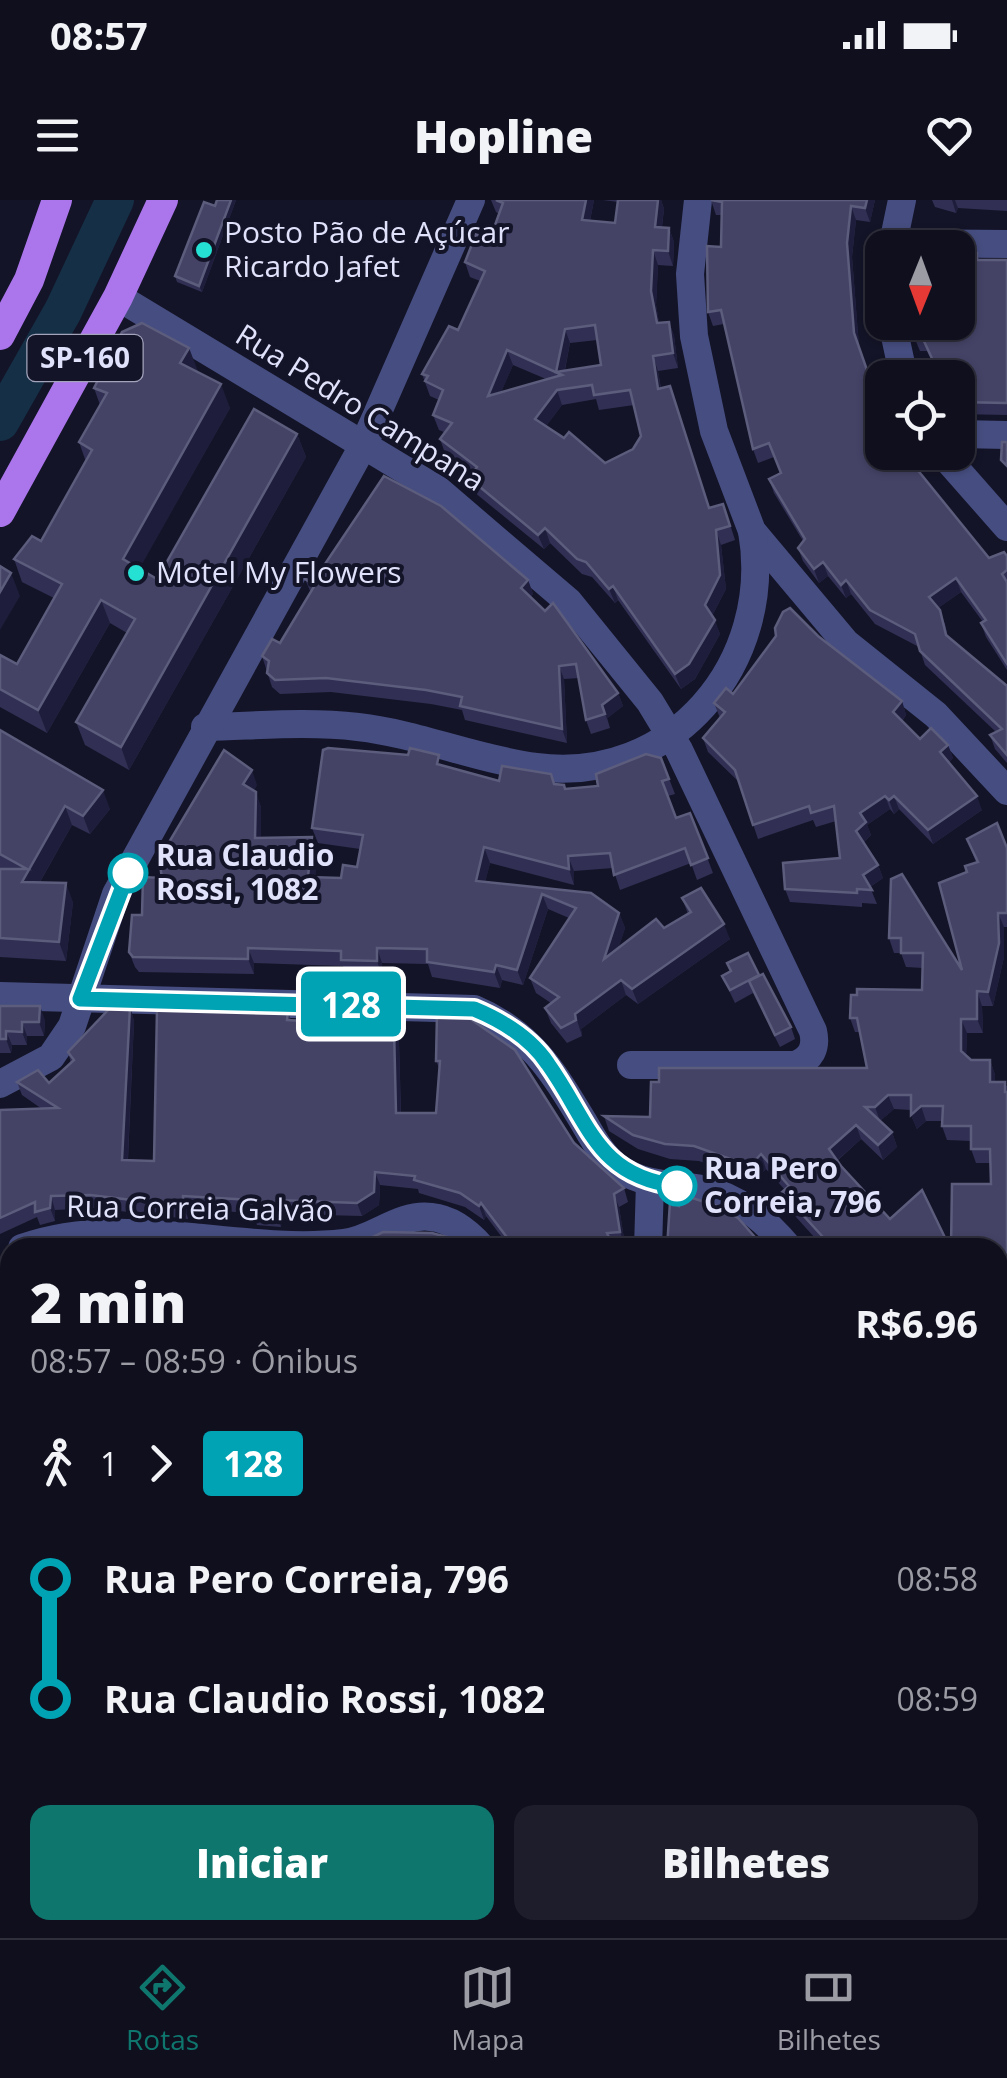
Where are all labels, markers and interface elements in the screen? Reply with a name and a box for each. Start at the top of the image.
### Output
text: 08:57 [50,9,148,61]
text: Hopline [414,105,593,166]
icon: menu [30,108,85,163]
icon: heart [922,108,977,163]
place label: Posto Pão de Açúcar Ricardo Jafet [224,211,510,286]
north arrow [865,230,975,340]
map controls [865,230,975,470]
marker: Posto Pão de Açúcar Ricardo Jafet [193,239,215,261]
street label: Rua Pedro Campana [229,314,493,500]
road number: SP-160 [28,335,142,381]
button: locate [865,360,975,470]
place label: Motel My Flowers [156,551,402,592]
marker: Motel My Flowers [125,562,147,584]
place label: Rua Claudio Rossi, 1082 [156,834,334,909]
marker: Rua Claudio Rossi, 1082 [109,854,147,892]
line badge: 128 [294,972,408,1036]
text: 128 [321,981,381,1028]
place label: Rua Pero Correia, 796 [704,1147,882,1222]
marker: Rua Pero Correia, 796 [658,1167,696,1205]
street label: Rua Correia Galvão [66,1185,334,1230]
text: 2 min [30,1264,186,1339]
text: R$6.96 [855,1297,978,1349]
text: 08:57 – 08:59 · Ônibus [30,1339,358,1382]
icon: walk [30,1436,85,1491]
icon: forward [133,1436,188,1491]
text: 128 [223,1440,283,1487]
text: 1 [100,1442,118,1485]
text: Rua Pero Correia, 796 [104,1552,509,1604]
text: 08:58 [896,1557,978,1600]
text: Rua Claudio Rossi, 1082 [104,1672,545,1724]
text: 08:59 [896,1677,978,1720]
button: Iniciar [30,1805,494,1920]
button: Bilhetes [514,1805,978,1920]
tab: Rotas [126,1960,199,2058]
tab: Mapa [451,1960,525,2058]
tab: Bilhetes [777,1960,881,2058]

